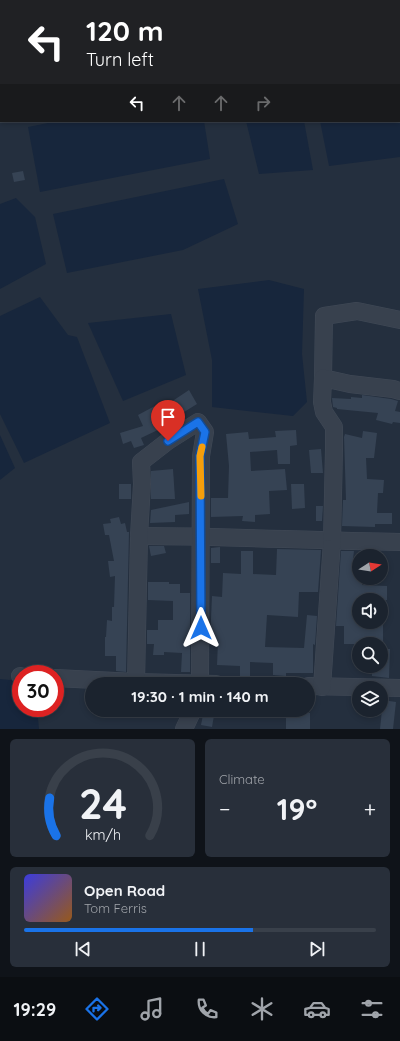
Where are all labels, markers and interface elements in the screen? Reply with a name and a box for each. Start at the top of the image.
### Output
text: 120 m [86,13,164,48]
icon: left [20,16,72,68]
text: Turn left [86,48,154,71]
icon: left [126,92,148,114]
icon: ahead [168,92,190,114]
icon: ahead [210,92,232,114]
icon: right [252,92,274,114]
pin [151,400,185,441]
icon: arrive [157,406,179,428]
north arrow [352,549,388,585]
map controls [352,549,388,717]
button: sound [352,593,388,629]
position arrow [180,607,222,649]
button: search [352,637,388,673]
speed limit sign: 30 [12,665,64,717]
button: layers [352,681,388,717]
text: 19:30 · 1 min · 140 m [131,687,269,706]
text: Climate [219,771,265,787]
text: 24 [78,777,127,829]
text: 19° [277,790,317,828]
text: − [219,795,230,823]
text: + [364,795,376,823]
text: km/h [84,826,121,844]
text: Open Road [84,881,165,900]
text: Tom Ferris [84,900,147,916]
icon: previous [72,938,94,960]
icon: pause [189,938,211,960]
icon: next [306,938,328,960]
icon: directions [83,995,111,1023]
icon: music [138,995,166,1023]
icon: phone [193,995,221,1023]
icon: climate [248,995,276,1023]
icon: car [303,995,331,1023]
icon: filters [358,995,386,1023]
text: 19:29 [14,998,56,1021]

